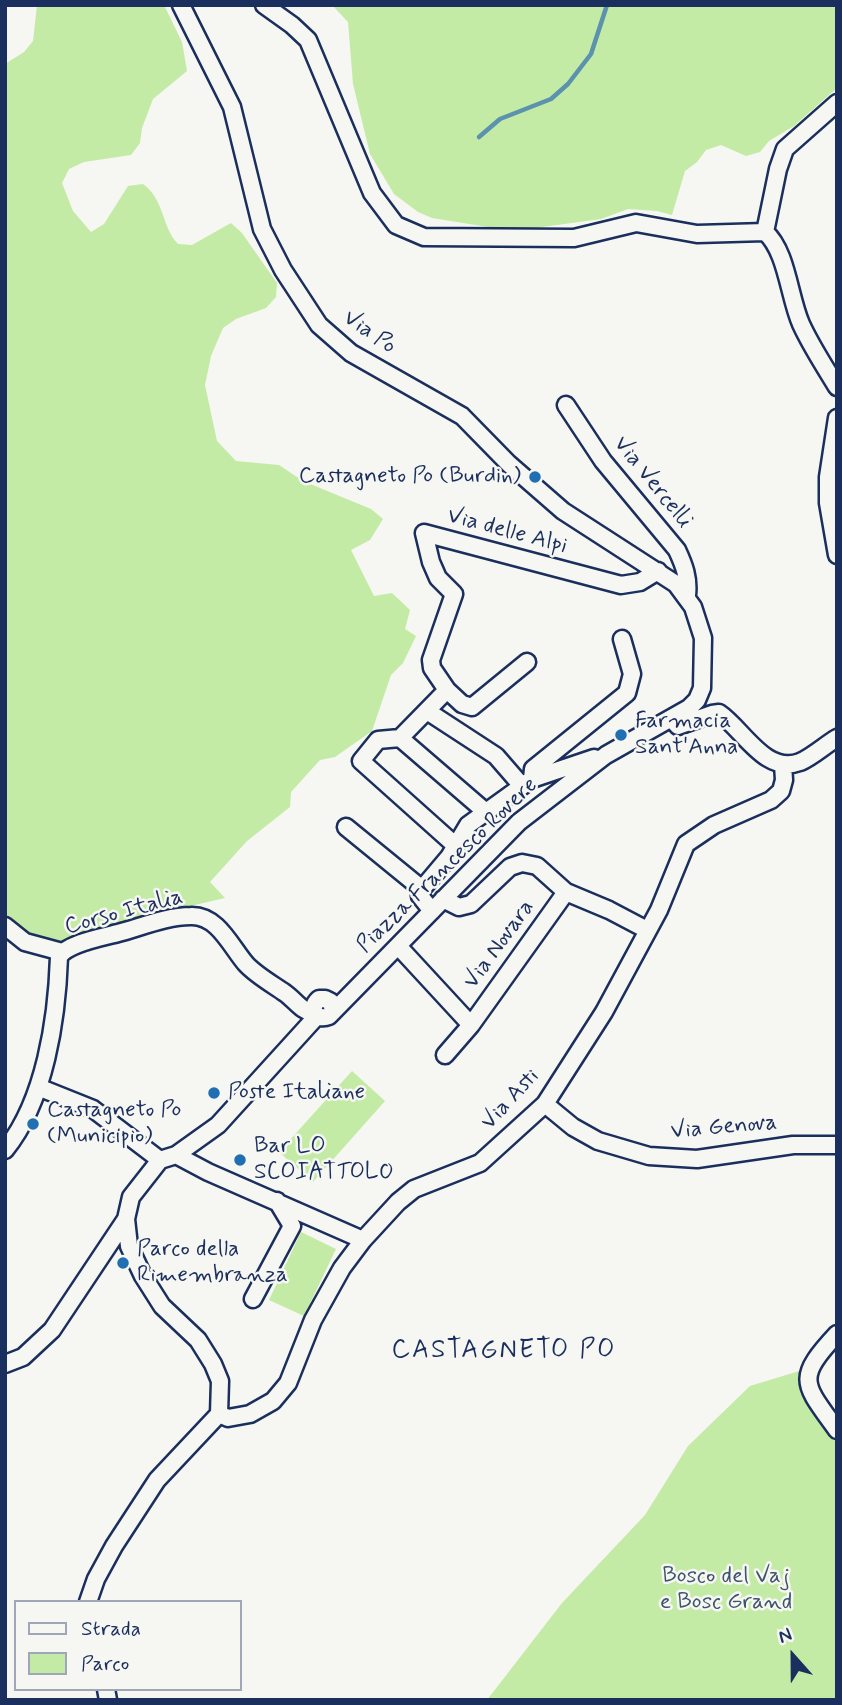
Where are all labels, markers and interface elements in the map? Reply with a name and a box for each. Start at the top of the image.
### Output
street label: Via Po [337,305,401,361]
street label: Via Vercelli [607,431,697,535]
place label: Castagneto Po (Burdin) [299,463,521,491]
marker: Castagneto Po (Burdin) [527,469,543,485]
street label: Via delle Alpi [444,503,570,561]
place label: Farmacia Sant'Anna [635,708,738,762]
marker: Farmacia Sant'Anna [613,727,629,743]
street label: Piazza Francesco Rovere [352,772,544,960]
street label: Corso Italia [62,884,186,942]
street label: Via Novara [459,895,541,995]
street label: Via Asti [476,1064,546,1136]
place label: Poste Italiane [228,1079,365,1107]
marker: Poste Italiane [206,1085,222,1101]
place label: Castagneto Po (Municipio) [47,1097,181,1151]
street label: Via Genova [670,1110,778,1146]
marker: Castagneto Po (Municipio) [25,1116,41,1132]
place label: Bar LO SCOIATTOLO [254,1133,394,1187]
marker: Bar LO SCOIATTOLO [232,1152,248,1168]
place label: Parco della Rimembranza [137,1236,288,1290]
marker: Parco della Rimembranza [115,1255,131,1271]
district label: CASTAGNETO PO [391,1336,617,1368]
park label: Bosco del Vaj e Bosc Grand [660,1563,792,1617]
legend [14,1600,242,1691]
text: Strada [81,1615,141,1643]
north arrow [758,1621,828,1691]
text: N [775,1622,796,1650]
text: Parco [81,1650,129,1678]

